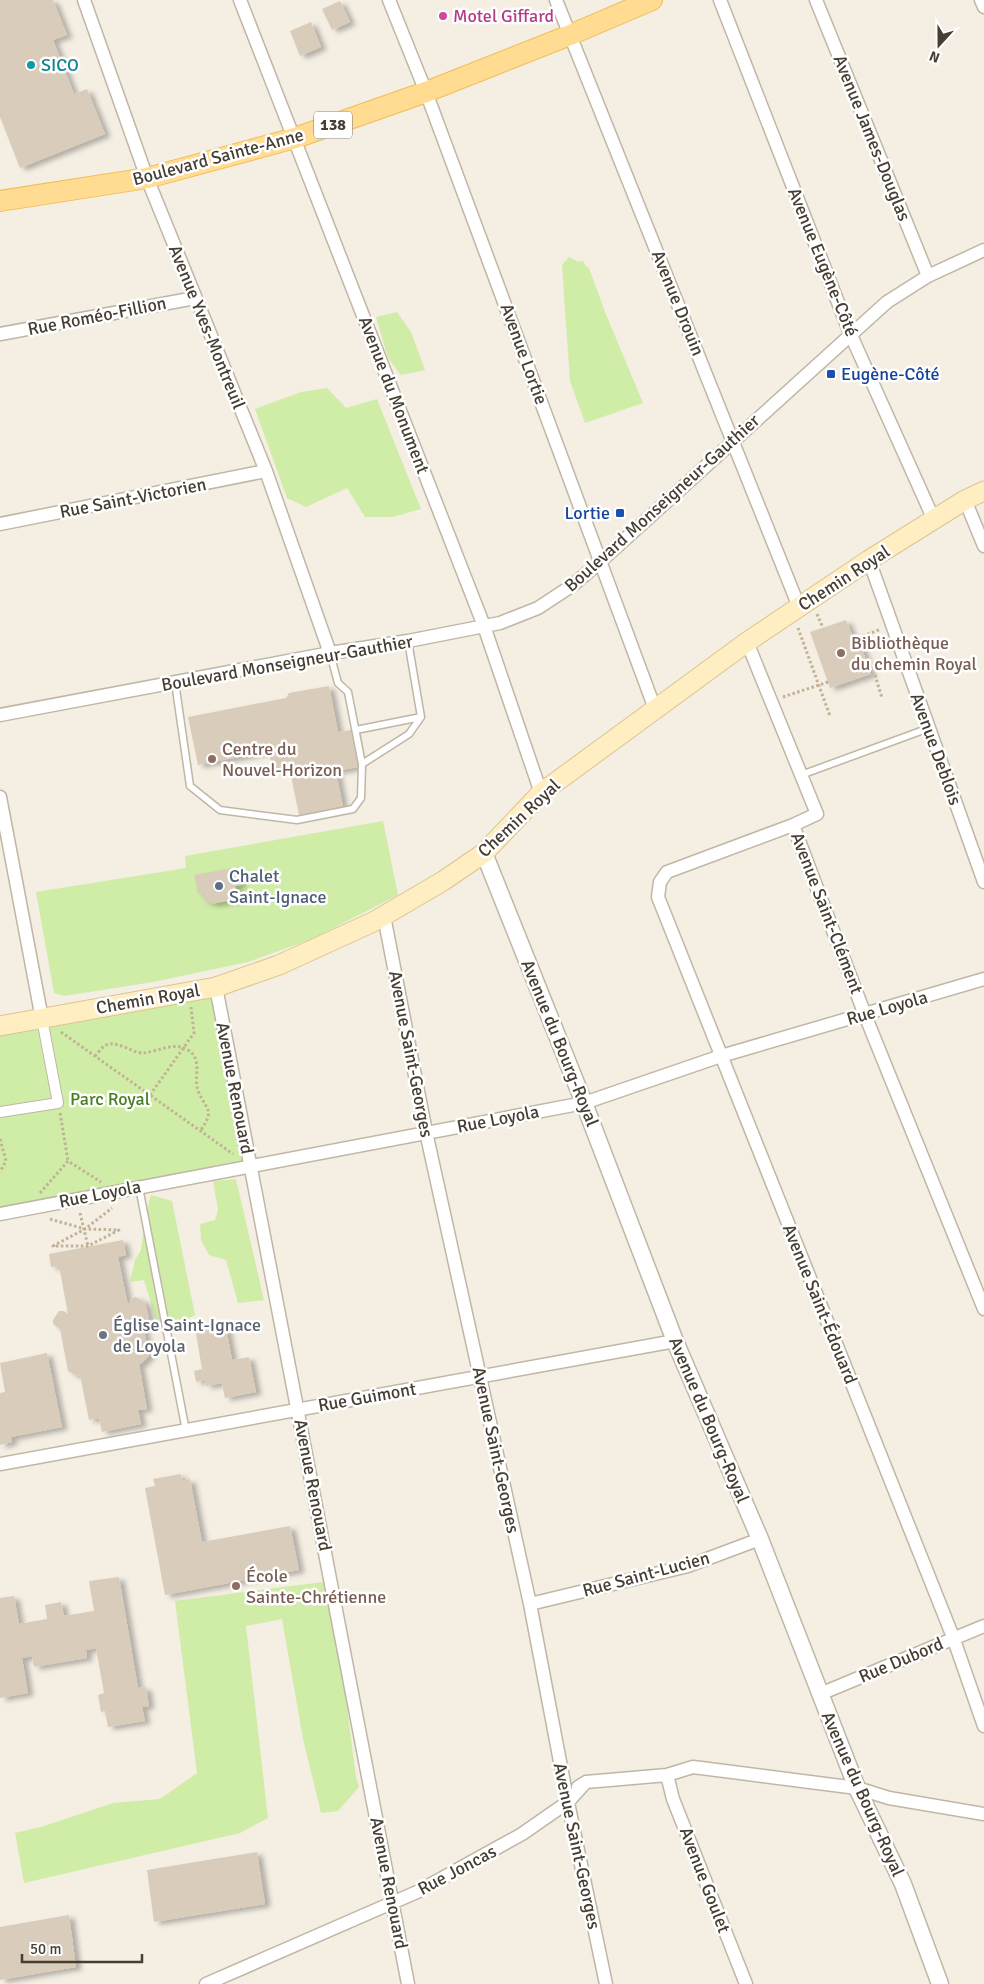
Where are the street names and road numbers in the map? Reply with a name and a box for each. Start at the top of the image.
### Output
street label: Avenue James-Douglas [829,52,915,224]
road number: 138 [314,112,352,138]
street label: Boulevard Sainte-Anne [130,124,306,190]
street label: Avenue Eugène-Côté [783,184,863,340]
street label: Avenue Yves-Montreuil [164,242,250,412]
street label: Avenue Drouin [647,247,709,359]
street label: Rue Roméo-Fillion [26,292,168,340]
street label: Avenue Lortie [496,300,552,408]
street label: Avenue du Monument [354,313,434,477]
street label: Boulevard Monseigneur-Gauthier [560,409,764,596]
street label: Rue Saint-Victorien [58,473,208,523]
street label: Chemin Royal [794,540,894,616]
street label: Boulevard Monseigneur-Gauthier [160,630,415,696]
street label: Avenue Deblois [906,690,966,808]
street label: Chemin Royal [473,774,565,862]
street label: Avenue Saint-Clément [786,829,868,997]
street label: Avenue du Bourg-Royal [516,956,604,1130]
street label: Avenue Saint-Georges [384,969,438,1139]
street label: Chemin Royal [94,979,202,1019]
street label: Rue Loyola [844,986,930,1030]
street label: Avenue Renouard [211,1020,259,1156]
street label: Rue Loyola [455,1100,541,1138]
street label: Rue Loyola [57,1175,143,1213]
street label: Avenue Saint-Édouard [778,1221,862,1387]
street label: Avenue du Bourg-Royal [664,1334,754,1506]
street label: Avenue Saint-Georges [468,1365,524,1535]
street label: Rue Guimont [316,1378,418,1416]
street label: Avenue Renouard [289,1417,337,1553]
street label: Rue Saint-Lucien [580,1546,712,1602]
street label: Rue Dubord [855,1632,947,1688]
street label: Avenue du Bourg-Royal [817,1708,909,1880]
street label: Avenue Saint-Georges [549,1761,605,1931]
street label: Avenue Renouard [365,1815,413,1951]
street label: Avenue Goulet [675,1824,735,1936]
street label: Rue Joncas [414,1840,500,1900]

